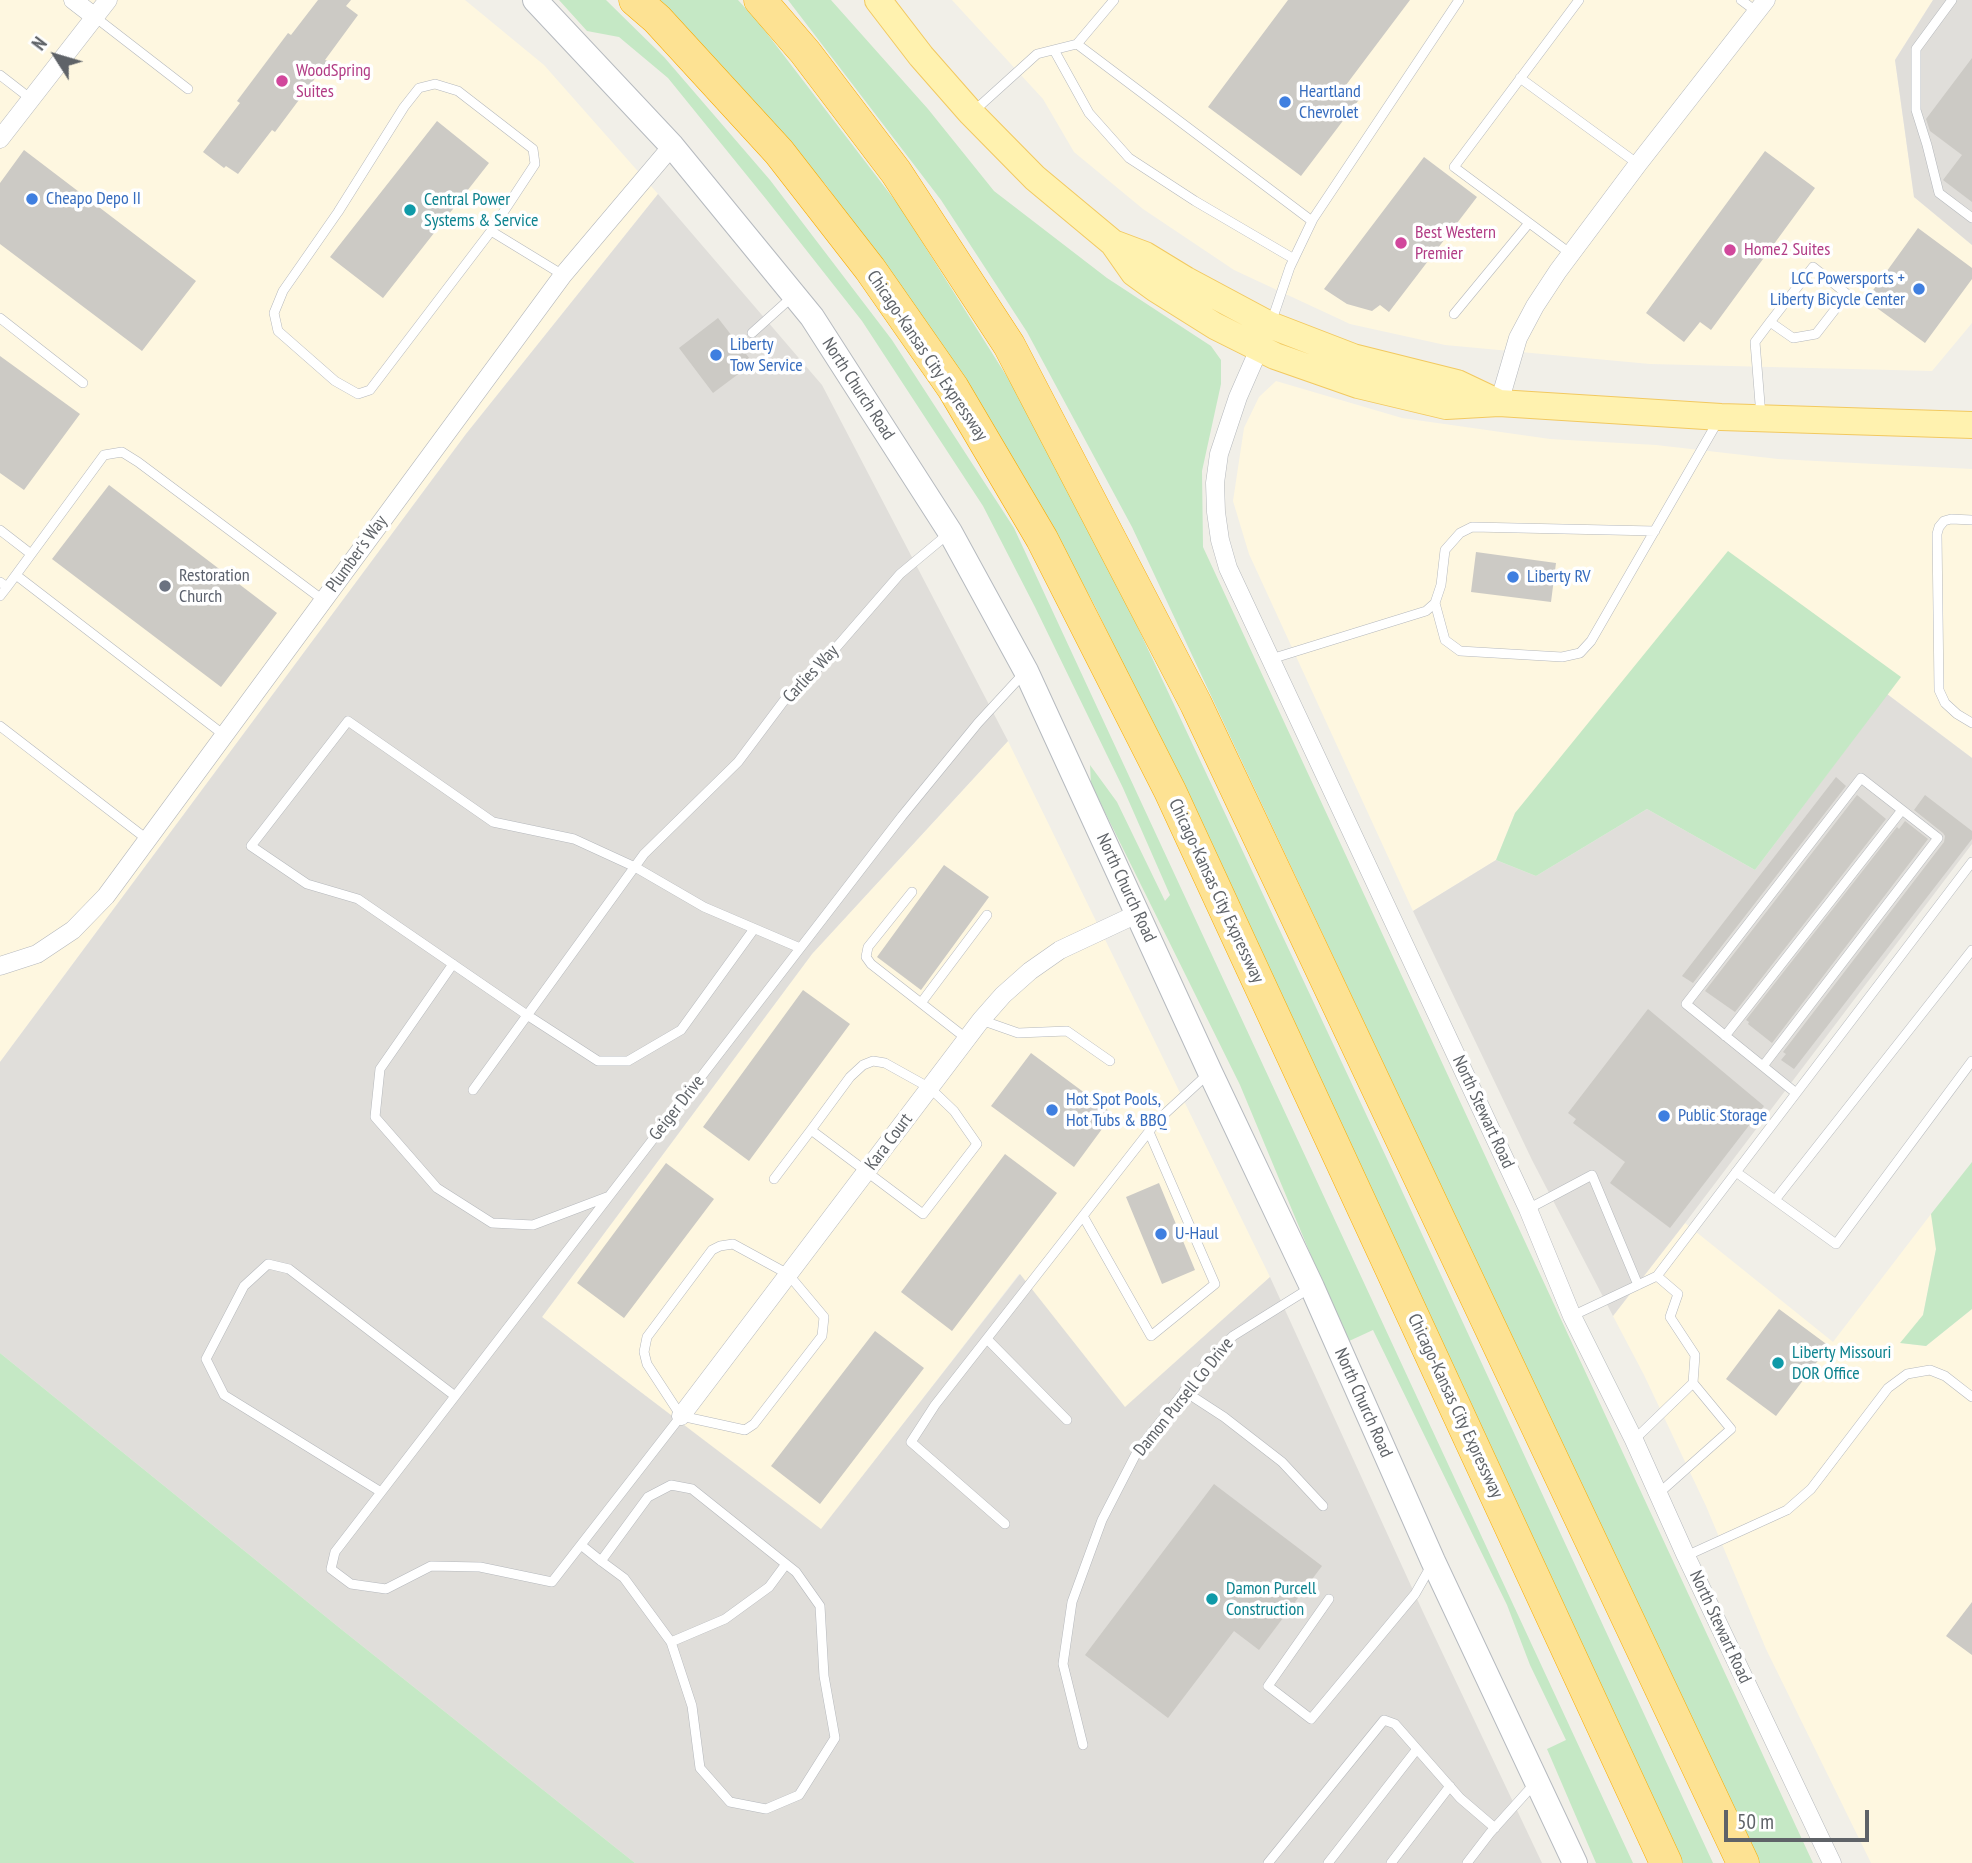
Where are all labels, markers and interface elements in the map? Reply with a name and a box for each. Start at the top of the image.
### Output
north arrow [21,21,91,91]
text: N [27,32,52,55]
place label: WoodSpring Suites [296,60,371,102]
marker: WoodSpring Suites [274,73,290,89]
place label: Heartland Chevrolet [1299,81,1361,124]
marker: Heartland Chevrolet [1277,94,1293,110]
place label: Cheapo Depo II [46,188,141,210]
place label: Central Power Systems & Service [424,189,539,232]
marker: Cheapo Depo II [24,191,40,207]
marker: Central Power Systems & Service [402,202,418,218]
place label: Best Western Premier [1415,222,1496,264]
marker: Best Western Premier [1393,235,1409,251]
place label: Home2 Suites [1744,239,1830,261]
marker: Home2 Suites [1722,242,1738,258]
street label: Chicago-Kansas City Expressway [862,267,992,445]
place label: LCC Powersports + Liberty Bicycle Center [1770,268,1905,310]
marker: LCC Powersports + Liberty Bicycle Center [1911,281,1927,297]
place label: Liberty Tow Service [730,334,803,376]
street label: North Church Road [817,334,899,444]
marker: Liberty Tow Service [708,347,724,363]
street label: Plumber's Way [322,511,392,597]
place label: Restoration Church [179,565,250,608]
place label: Liberty RV [1527,566,1591,588]
marker: Liberty RV [1505,569,1521,585]
marker: Restoration Church [157,578,173,594]
street label: Carlies Way [779,641,843,707]
street label: Chicago-Kansas City Expressway [1164,795,1268,987]
street label: North Church Road [1091,830,1161,946]
street label: North Stewart Road [1447,1052,1519,1172]
street label: Geiger Drive [645,1071,709,1145]
place label: Hot Spot Pools, Hot Tubs & BBQ [1066,1089,1167,1132]
marker: Hot Spot Pools, Hot Tubs & BBQ [1044,1102,1060,1118]
place label: Public Storage [1678,1105,1767,1127]
marker: Public Storage [1656,1108,1672,1124]
street label: Kara Court [861,1109,917,1175]
place label: U-Haul [1175,1223,1218,1245]
marker: U-Haul [1153,1226,1169,1242]
street label: Chicago-Kansas City Expressway [1403,1310,1507,1502]
street label: Damon Pursell Co Drive [1130,1333,1238,1461]
place label: Liberty Missouri DOR Office [1792,1342,1891,1384]
street label: North Church Road [1329,1345,1397,1461]
marker: Liberty Missouri DOR Office [1770,1355,1786,1371]
street label: North Stewart Road [1684,1567,1756,1687]
place label: Damon Purcell Construction [1226,1578,1316,1620]
marker: Damon Purcell Construction [1204,1591,1220,1607]
scale bar [1727,1797,1872,1841]
text: 50 m [1737,1808,1774,1835]

